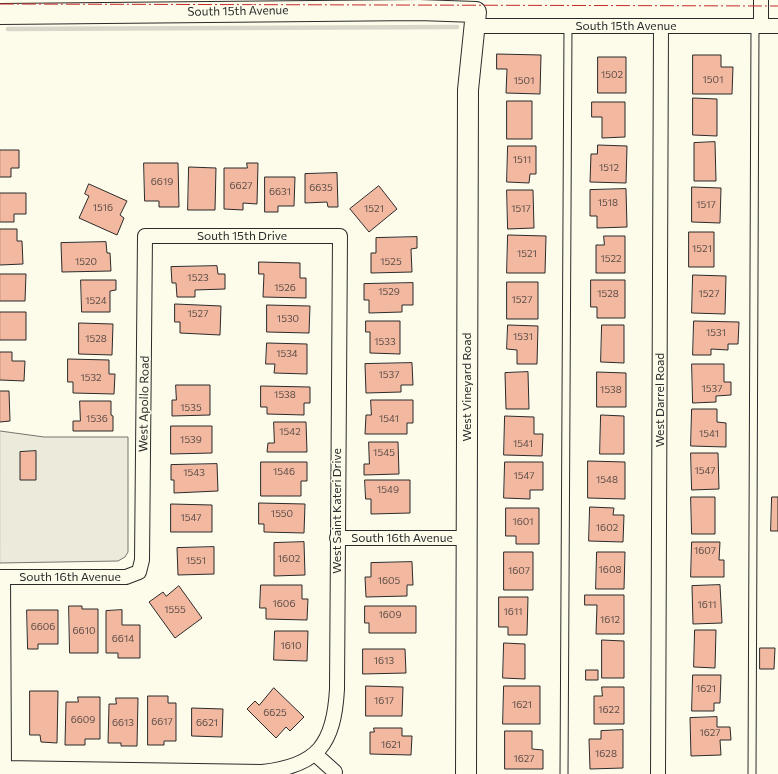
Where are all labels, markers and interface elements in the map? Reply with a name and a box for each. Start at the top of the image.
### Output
street label: South 15th Avenue [187,3,289,19]
street label: South 15th Avenue [575,19,677,33]
house number: 1502 [601,69,623,81]
house number: 1501 [703,74,723,86]
house number: 1501 [514,75,534,87]
house number: 1511 [513,154,531,166]
house number: 1512 [599,162,619,174]
house number: 6619 [151,176,173,188]
house number: 6627 [230,180,252,192]
house number: 6635 [309,182,333,194]
house number: 6631 [269,186,291,198]
house number: 1518 [598,197,618,209]
house number: 1517 [696,199,716,211]
house number: 1516 [93,202,113,214]
house number: 1521 [364,203,384,215]
house number: 1517 [511,203,531,215]
street label: South 15th Drive [197,229,287,243]
house number: 1521 [692,243,712,255]
house number: 1521 [517,248,537,260]
house number: 1522 [600,253,622,265]
house number: 1520 [75,256,97,268]
house number: 1525 [380,256,402,268]
house number: 1523 [187,272,209,284]
house number: 1526 [274,282,296,294]
house number: 1529 [378,286,400,298]
house number: 1528 [597,288,619,300]
house number: 1527 [699,288,719,300]
house number: 1527 [512,294,532,306]
house number: 1524 [85,295,107,307]
house number: 1527 [188,308,208,320]
house number: 1530 [277,313,299,325]
house number: 1531 [706,327,726,339]
house number: 1531 [513,331,533,343]
house number: 1528 [85,333,107,345]
street label: West Vineyard Road [460,333,474,441]
house number: 1533 [374,336,396,348]
house number: 1534 [276,348,298,360]
street label: West Darrel Road [653,353,667,447]
street label: West Apollo Road [136,356,152,452]
house number: 1537 [379,369,399,381]
house number: 1532 [80,372,102,384]
house number: 1537 [702,383,722,395]
house number: 1538 [600,384,622,396]
house number: 1538 [274,389,296,401]
house number: 1535 [180,402,202,414]
house number: 1536 [86,413,108,425]
house number: 1541 [379,413,399,425]
house number: 1542 [279,426,301,438]
house number: 1541 [699,428,719,440]
house number: 1539 [180,434,202,446]
house number: 1541 [513,438,533,450]
house number: 1545 [373,447,395,459]
street label: West Saint Kateri Drive [330,448,344,574]
house number: 1547 [694,465,716,477]
house number: 1546 [273,466,295,478]
house number: 1543 [183,467,205,479]
house number: 1547 [513,470,535,482]
house number: 1548 [596,474,618,486]
house number: 1549 [377,484,399,496]
house number: 1550 [271,508,293,520]
house number: 1547 [180,512,202,524]
house number: 1601 [512,516,534,528]
house number: 1602 [596,522,618,534]
street label: South 16th Avenue [351,531,453,545]
house number: 1607 [694,545,716,557]
house number: 1602 [278,553,300,565]
house number: 1551 [186,555,206,567]
house number: 1608 [599,564,621,576]
house number: 1607 [508,565,530,577]
street label: South 16th Avenue [19,570,121,584]
house number: 1605 [378,575,400,587]
house number: 1606 [273,598,295,610]
house number: 1611 [698,599,716,611]
house number: 1555 [164,604,186,616]
house number: 1611 [504,606,522,618]
house number: 1609 [379,609,401,621]
house number: 1612 [600,614,620,626]
house number: 6606 [31,621,55,633]
house number: 6610 [73,625,95,637]
house number: 6614 [112,633,134,645]
house number: 1610 [280,640,302,652]
house number: 1613 [374,655,394,667]
house number: 1621 [696,683,716,695]
house number: 1617 [374,695,394,707]
house number: 1621 [512,699,532,711]
house number: 1622 [598,704,620,716]
house number: 6625 [263,707,287,719]
house number: 6609 [71,714,95,726]
house number: 6617 [151,716,173,728]
house number: 6613 [112,717,134,729]
house number: 6621 [196,717,218,729]
house number: 1627 [699,727,721,739]
house number: 1621 [381,739,401,751]
house number: 1628 [595,748,617,760]
house number: 1627 [513,753,535,765]

